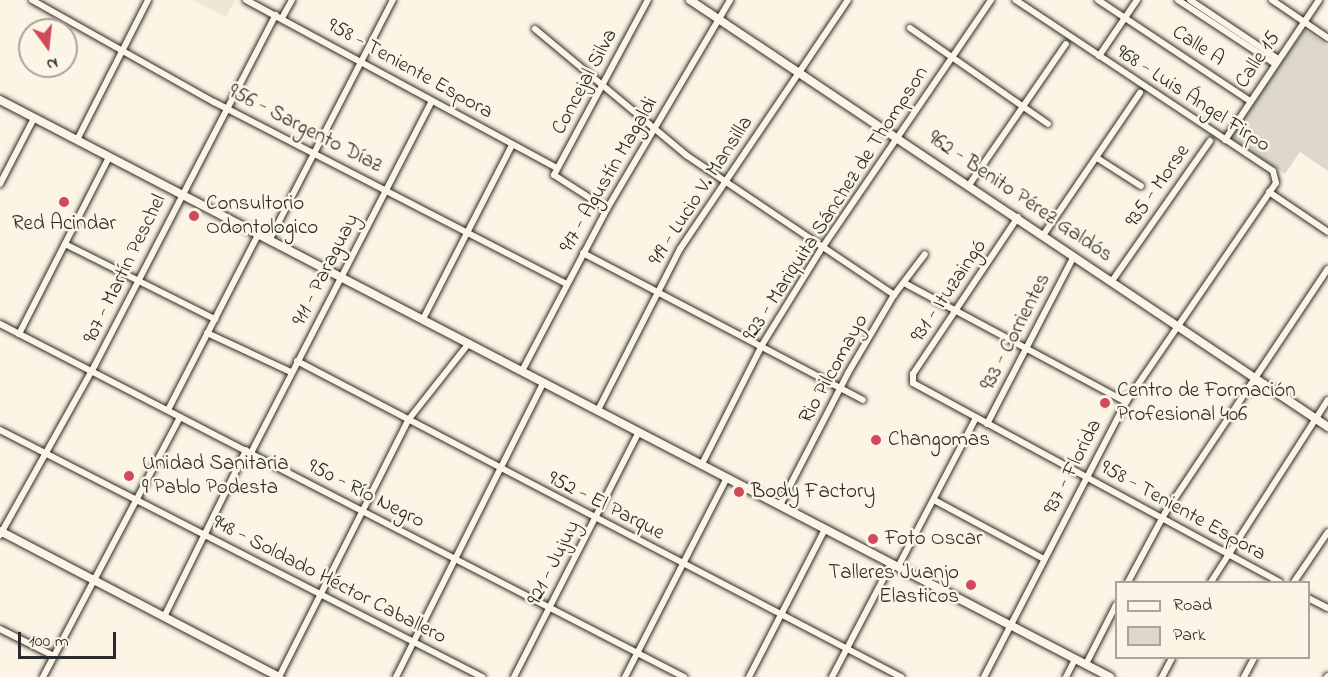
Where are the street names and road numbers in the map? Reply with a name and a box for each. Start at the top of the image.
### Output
street label: 958 - Teniente Espora [323,13,497,125]
street label: Calle A [1167,20,1229,72]
street label: Concejal Silva [547,25,623,139]
street label: Calle 15 [1230,27,1286,93]
street label: 968 - Luis Ángel Firpo [1111,40,1275,158]
street label: 923 - Mariquita Sánchez de Thompson [738,62,934,346]
street label: 956 - Sargento Díaz [224,79,386,179]
street label: 917 - Agustín Magaldi [554,93,664,257]
street label: 919 - Lucio V. Mansilla [643,111,759,271]
street label: 962 - Benito Pérez Galdós [923,126,1117,268]
street label: 935 - Morse [1120,140,1196,232]
street label: 907 - Martín Peschel [78,190,172,348]
street label: 911 - Paraguay [287,210,365,330]
street label: 931 - Ituzaingó [905,235,993,347]
street label: 933 - Corrientes [976,269,1056,395]
street label: Rio Pilcomayo [794,310,874,428]
street label: 937 - Florida [1038,415,1108,519]
street label: 950 - Río Negro [303,454,429,534]
street label: 958 - Teniente Espora [1096,455,1270,567]
street label: 952 - El Parque [543,466,669,546]
street label: 948 - Soldado Héctor Caballero [208,510,450,650]
street label: 921 - Jujuy [522,516,586,610]

